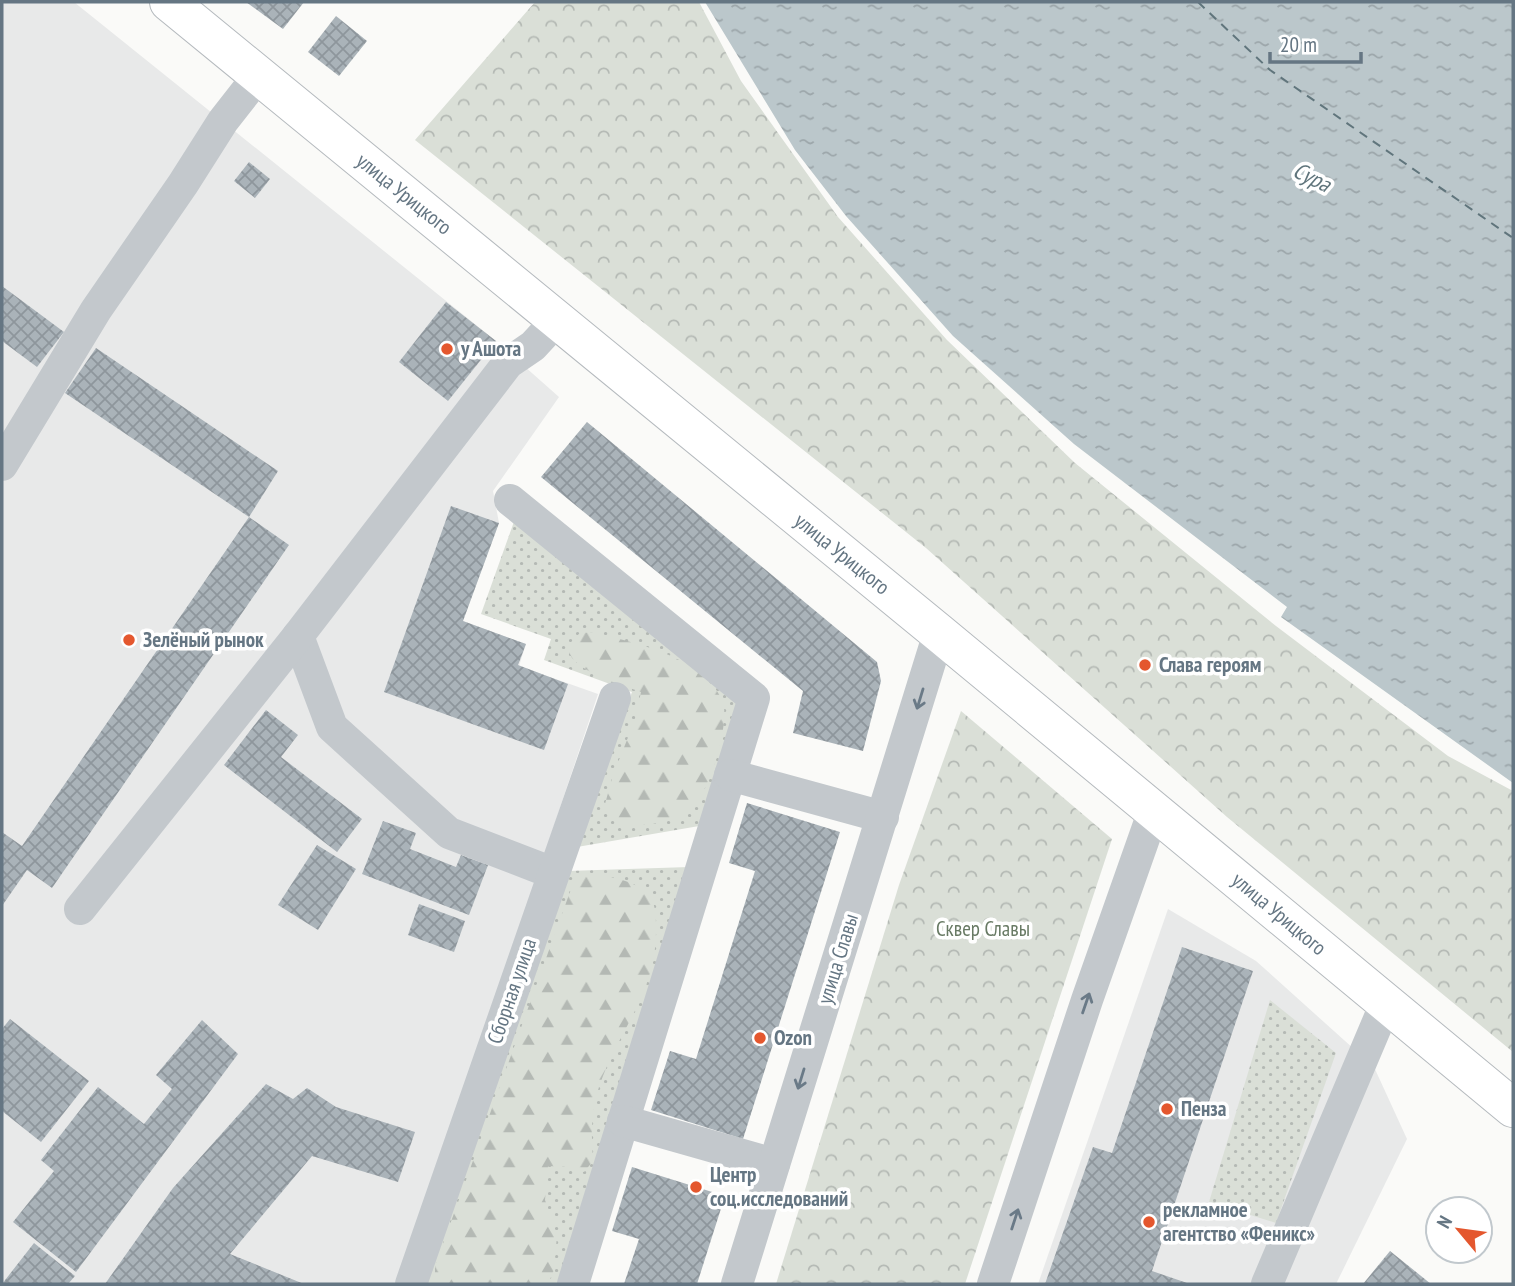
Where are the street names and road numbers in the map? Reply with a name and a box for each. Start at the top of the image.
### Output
street label: улица Урицкого [351,147,458,240]
street label: улица Урицкого [789,507,896,600]
street label: улица Урицкого [1226,866,1332,961]
street label: улица Славы [811,910,864,1007]
street label: Сборная улица [481,934,542,1047]

